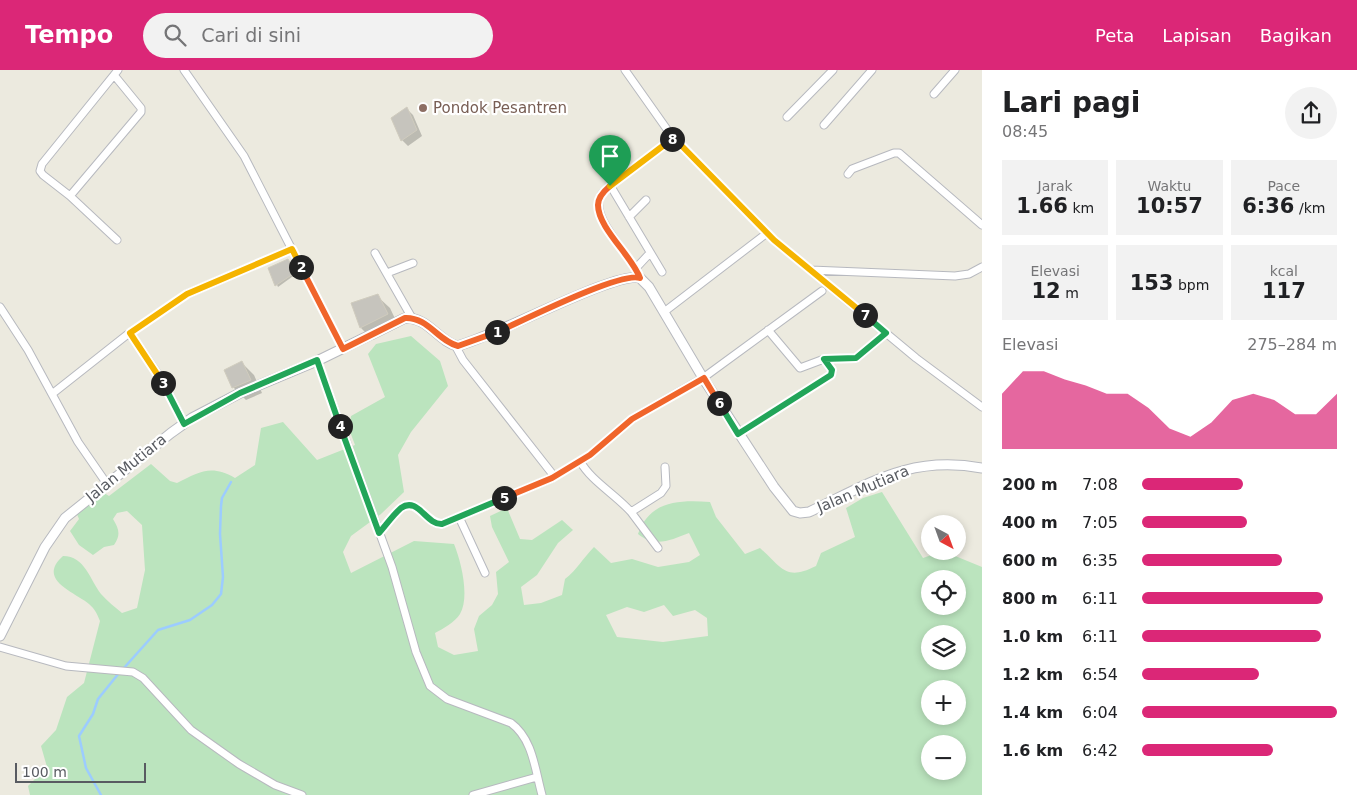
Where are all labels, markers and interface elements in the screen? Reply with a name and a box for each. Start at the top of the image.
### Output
search box [143,13,493,58]
text: Tempo [25,21,113,49]
icon: search [161,21,189,49]
text: Cari di sini [201,24,301,46]
text: Peta [1095,25,1134,46]
text: Lapisan [1162,25,1232,46]
text: Bagikan [1260,25,1332,46]
text: Lari pagi [1002,86,1140,119]
button: share [1285,87,1337,139]
place label: Pondok Pesantren [433,99,567,117]
marker: Pondok Pesantren [417,102,429,114]
text: 08:45 [1002,122,1048,141]
pin: 8 [660,126,684,152]
text: 8 [668,131,677,147]
pin [589,135,631,186]
icon: arrive [596,142,624,170]
text: Jarak [1038,178,1073,194]
text: Waktu [1147,178,1191,194]
text: Pace [1267,178,1300,194]
text: 1.66 [1016,194,1068,218]
text: 10:57 [1136,194,1203,218]
text: 6:36 [1242,194,1294,218]
text: km [1068,200,1094,216]
text: /km [1294,200,1325,216]
pin: 2 [288,254,314,280]
text: 2 [297,259,306,275]
text: Elevasi [1030,263,1080,279]
text: kcal [1270,263,1298,279]
text: 153 [1130,271,1173,295]
text: bpm [1173,277,1209,293]
text: 12 [1032,279,1061,303]
text: 117 [1262,279,1306,303]
text: m [1061,285,1079,301]
pin: 7 [852,302,878,328]
text: 7 [861,307,870,323]
pin: 1 [484,320,510,344]
text: 1 [493,324,502,340]
text: Elevasi [1002,335,1058,354]
text: 275–284 m [1247,335,1337,354]
pin: 3 [150,370,176,396]
text: 3 [159,375,168,391]
pin: 6 [706,390,732,416]
text: 6 [715,395,724,411]
pin: 4 [328,414,352,438]
text: 4 [336,418,345,434]
street label: Jalan Mutiara [81,430,170,507]
street label: Jalan Mutiara [813,462,912,517]
text: 200 m [1002,475,1058,494]
text: 7:08 [1082,475,1118,494]
pin: 5 [492,486,516,510]
text: 5 [500,490,509,506]
text: 400 m [1002,513,1058,532]
text: 7:05 [1082,513,1118,532]
north arrow [921,515,966,560]
map controls [921,515,966,780]
text: 600 m [1002,551,1058,570]
text: 6:35 [1082,551,1118,570]
button: locate [921,570,966,615]
text: 800 m [1002,589,1058,608]
text: 6:11 [1082,589,1118,608]
button: layers [921,625,966,670]
text: 1.0 km [1002,627,1063,646]
text: 6:11 [1082,627,1118,646]
text: 1.2 km [1002,665,1063,684]
text: 6:54 [1082,665,1118,684]
button: + [921,680,966,725]
text: 1.4 km [1002,703,1063,722]
text: 6:04 [1082,703,1118,722]
button: − [921,735,966,780]
text: 1.6 km [1002,741,1063,760]
text: 6:42 [1082,741,1118,760]
scale bar [15,760,146,783]
text: 100 m [22,764,67,780]

